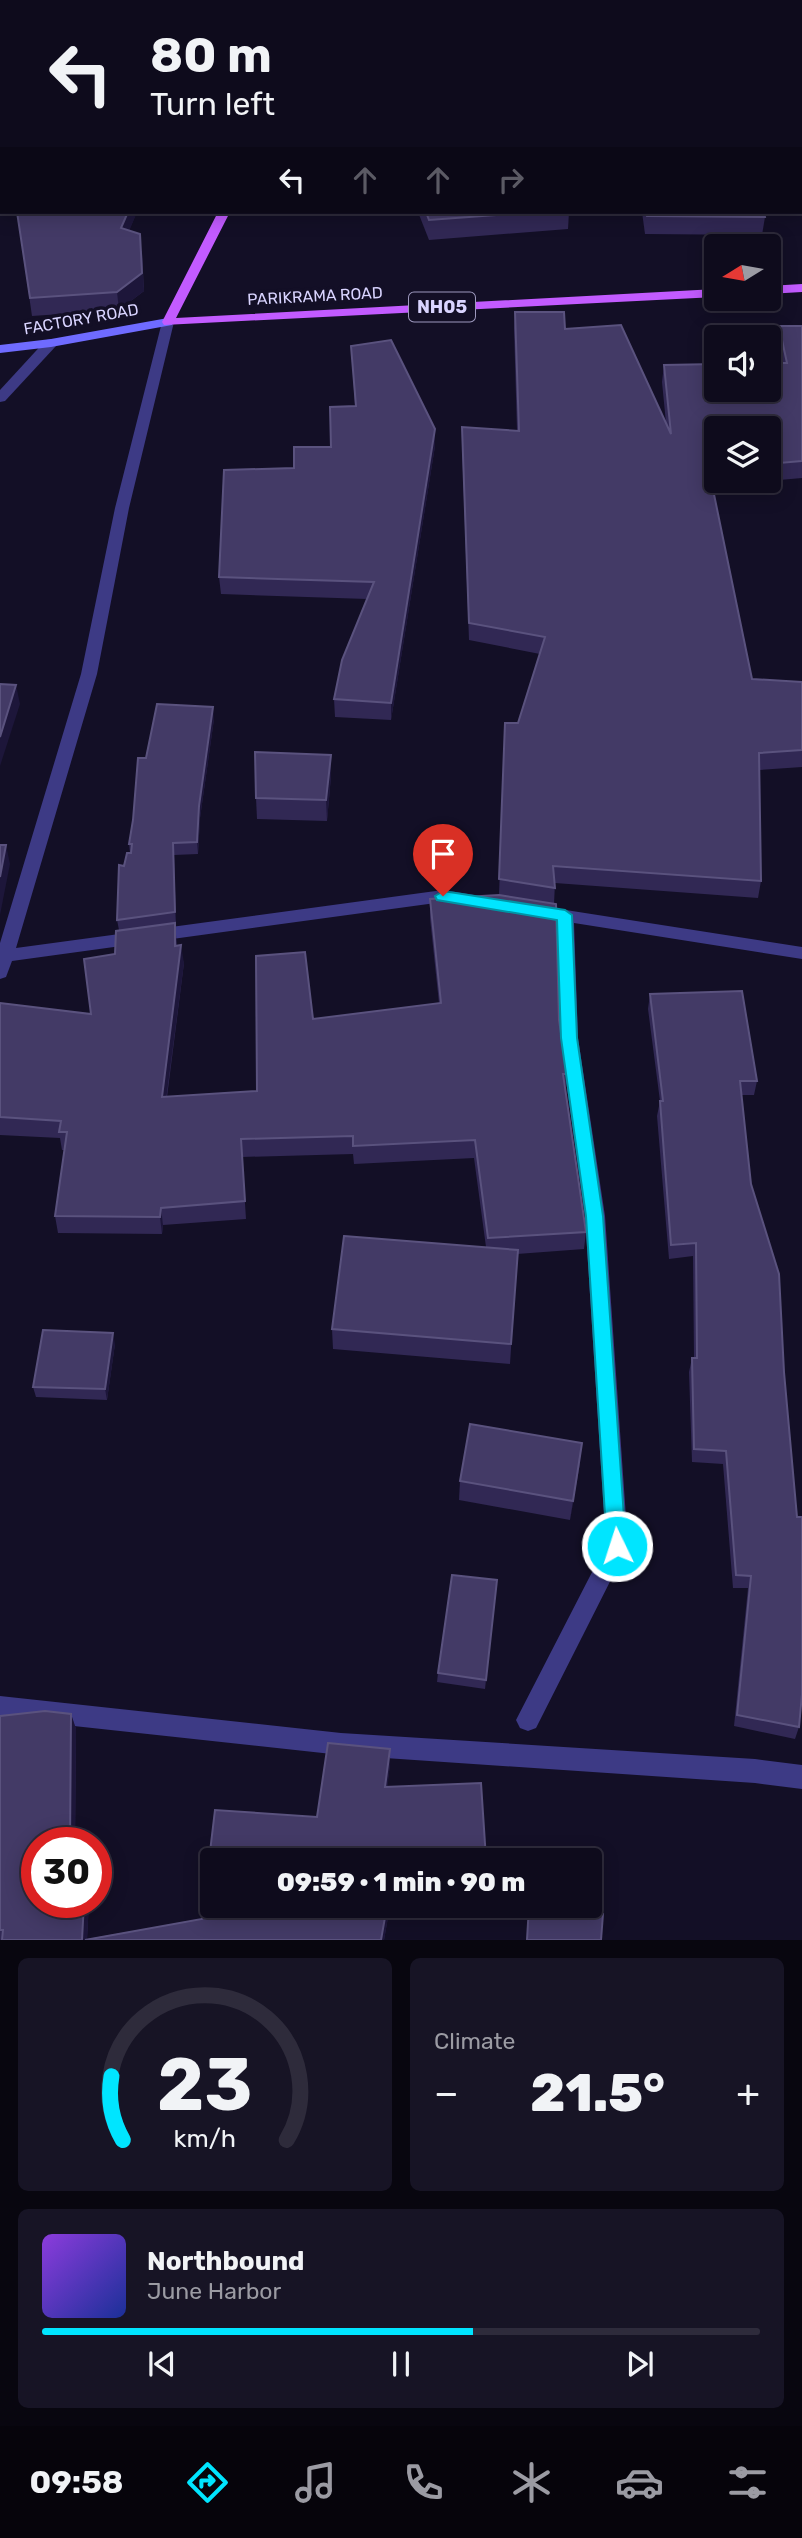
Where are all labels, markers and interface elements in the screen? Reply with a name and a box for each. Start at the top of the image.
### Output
text: 80 m [150,26,272,84]
icon: left [35,28,126,119]
text: Turn left [150,85,275,123]
icon: left [273,161,311,199]
icon: ahead [346,161,384,199]
icon: ahead [419,161,457,199]
icon: right [492,161,530,199]
north arrow [704,234,780,312]
map controls [704,234,781,493]
street label: PARIKRAMA ROAD [247,283,383,309]
road number: NH05 [409,292,475,321]
street label: FACTORY ROAD [22,300,140,338]
button: sound [704,325,781,402]
button: layers [704,416,781,493]
pin [413,824,473,896]
icon: arrive [424,835,462,873]
position arrow [580,1509,654,1583]
speed limit sign: 30 [21,1827,112,1918]
text: 09:59 · 1 min · 90 m [277,1867,525,1898]
text: Climate [434,2027,515,2055]
text: 23 [157,2043,253,2129]
text: 21.5° [530,2062,665,2124]
text: − [434,2070,459,2116]
text: + [736,2070,760,2116]
text: km/h [174,2124,236,2153]
text: Northbound [147,2246,305,2277]
text: June Harbor [147,2277,281,2305]
icon: previous [143,2345,181,2383]
icon: pause [382,2345,420,2383]
icon: next [621,2345,659,2383]
icon: directions [183,2458,232,2507]
icon: music [291,2458,340,2507]
icon: phone [399,2458,448,2507]
icon: climate [507,2458,556,2507]
icon: car [615,2458,664,2507]
icon: filters [723,2458,772,2507]
text: 09:58 [30,2463,124,2501]

